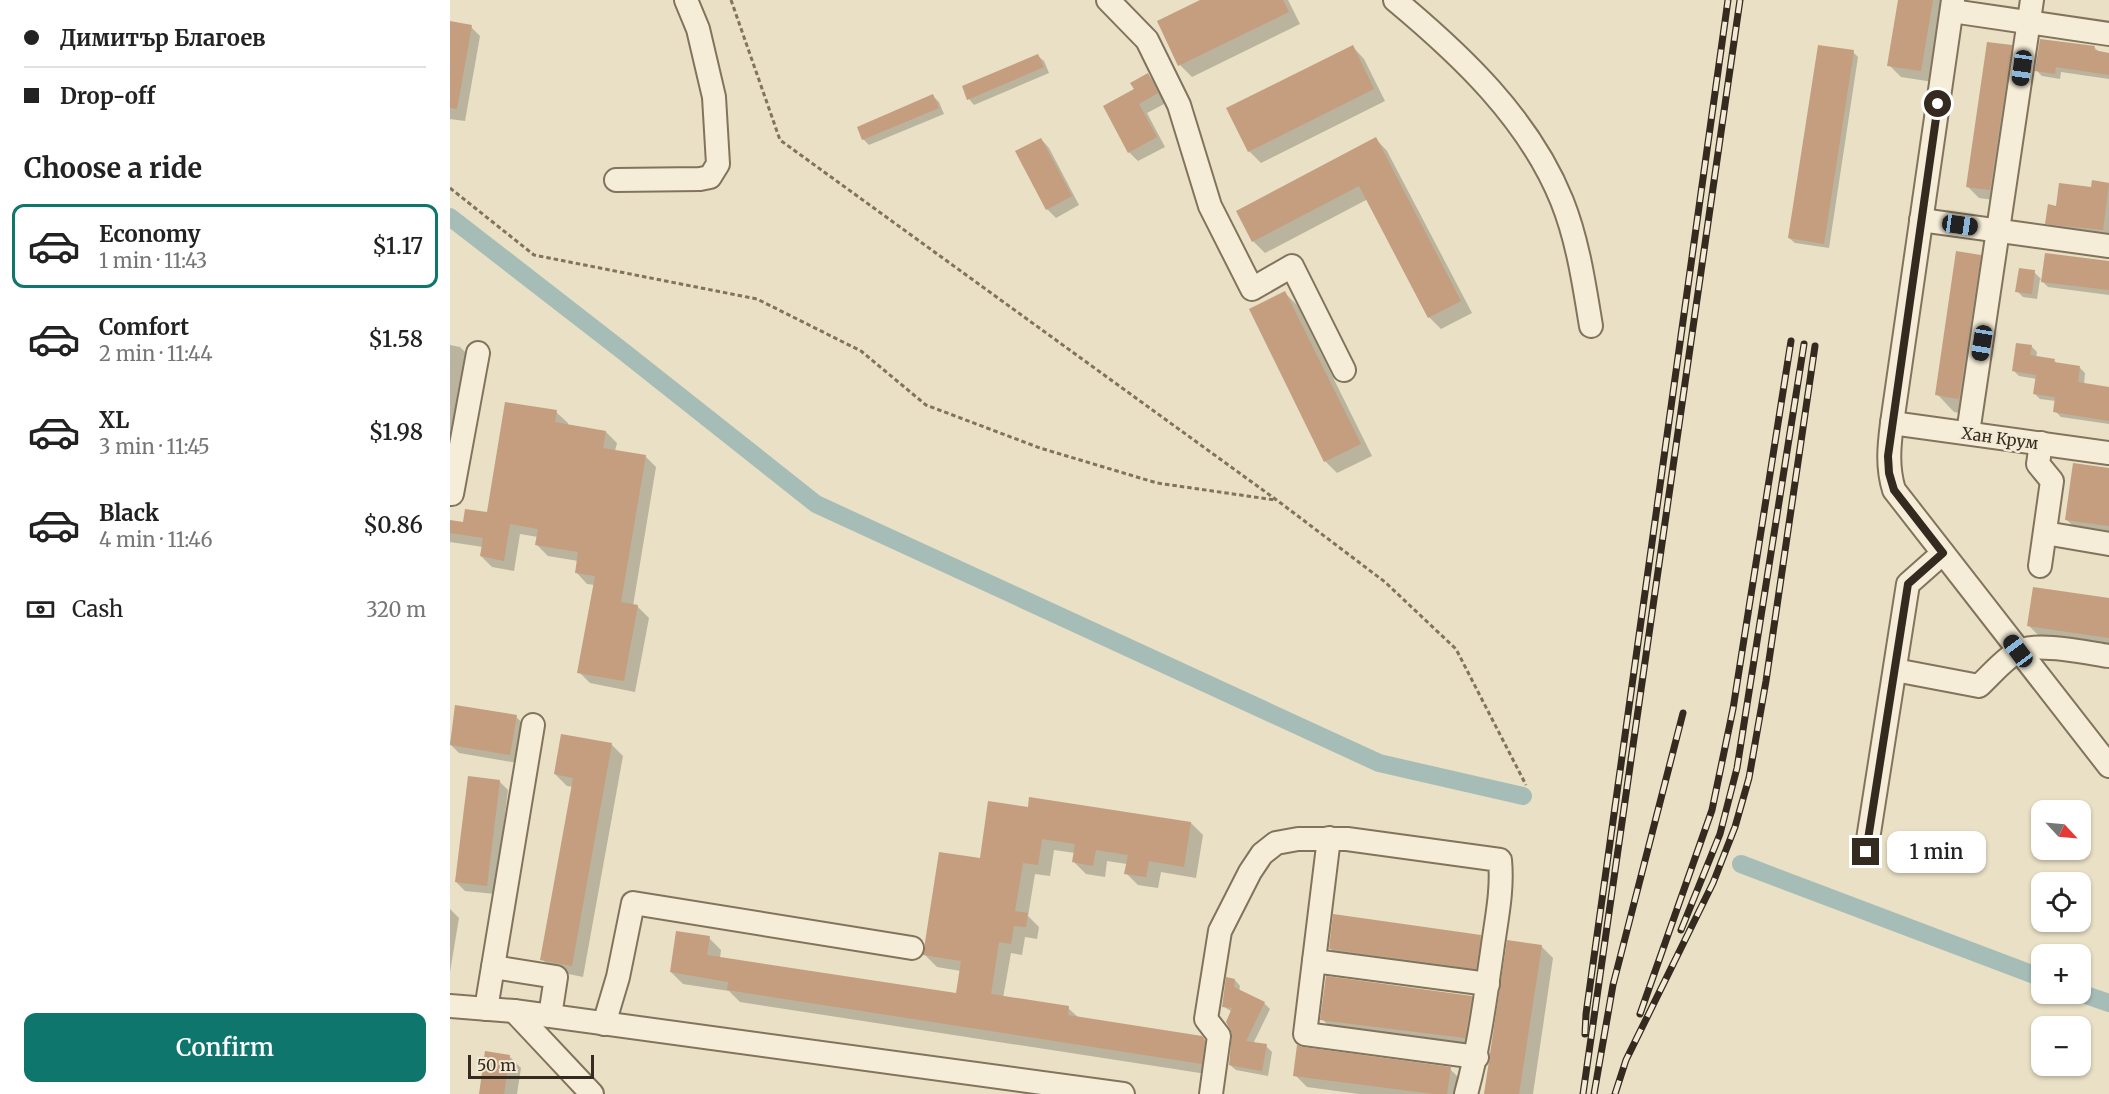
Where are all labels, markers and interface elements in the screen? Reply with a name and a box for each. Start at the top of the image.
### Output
text: Димитър Благоев [60,24,266,52]
car [2011,49,2033,87]
text: Drop-off [60,82,155,110]
route start [1924,90,1951,117]
text: Choose a ride [24,151,202,185]
car [1941,214,1979,236]
icon: car [27,219,81,273]
text: Economy [99,220,200,248]
text: $1.17 [372,232,423,260]
text: 1 min · 11:43 [99,248,207,273]
icon: car [27,312,81,366]
text: Comfort [99,313,189,341]
car [1970,324,1994,362]
text: $1.58 [368,325,423,353]
text: 2 min · 11:44 [99,341,213,366]
icon: car [27,405,81,459]
text: XL [99,406,129,434]
text: $1.98 [369,418,423,446]
street label: Хан Крум [1960,423,2040,453]
text: 3 min · 11:45 [99,434,210,459]
icon: car [27,498,81,552]
text: Black [99,499,159,527]
text: $0.86 [363,511,423,539]
text: 4 min · 11:46 [99,527,213,552]
icon: cash [24,593,57,626]
text: Cash [72,595,123,623]
text: 320 m [366,597,426,622]
car [2000,631,2036,671]
north arrow [2031,800,2091,860]
map controls [2031,800,2091,1076]
callout: 1 min [1887,831,1986,873]
route end [1852,838,1879,865]
text: 1 min [1910,839,1963,864]
button: locate [2031,872,2091,932]
button: + [2031,944,2091,1004]
button: Confirm [24,1013,426,1082]
button: − [2031,1016,2091,1076]
scale bar [468,1052,594,1080]
text: 50 m [477,1055,516,1075]

